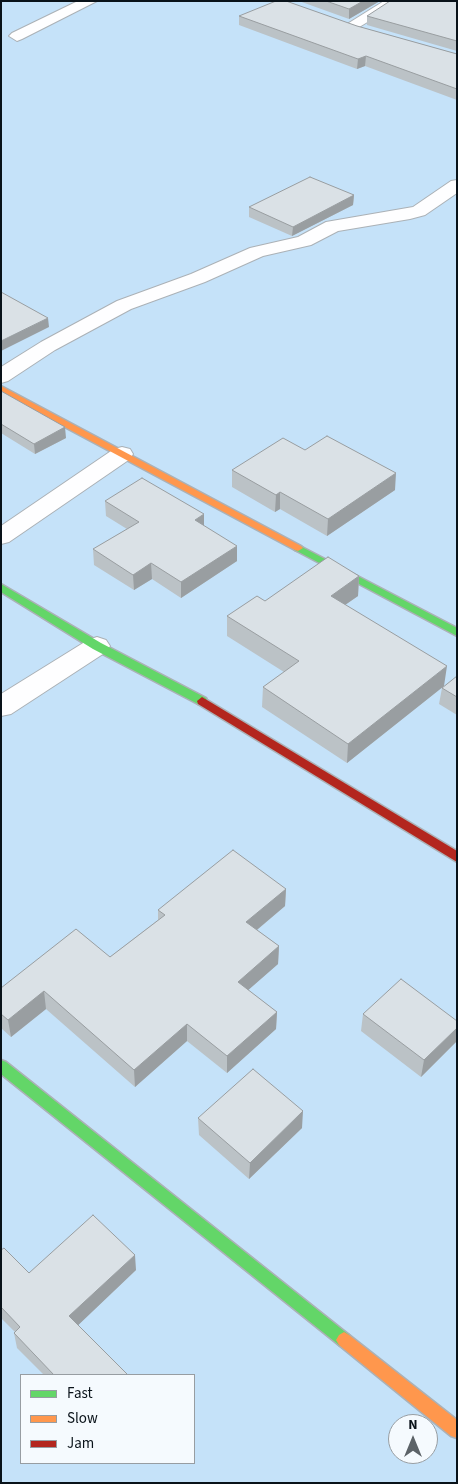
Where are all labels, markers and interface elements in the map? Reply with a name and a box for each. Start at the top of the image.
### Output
legend [20,1374,195,1464]
text: Fast [67,1383,93,1404]
text: Slow [67,1408,98,1429]
north arrow [388,1414,438,1464]
text: N [408,1415,418,1435]
text: Jam [67,1433,94,1454]

